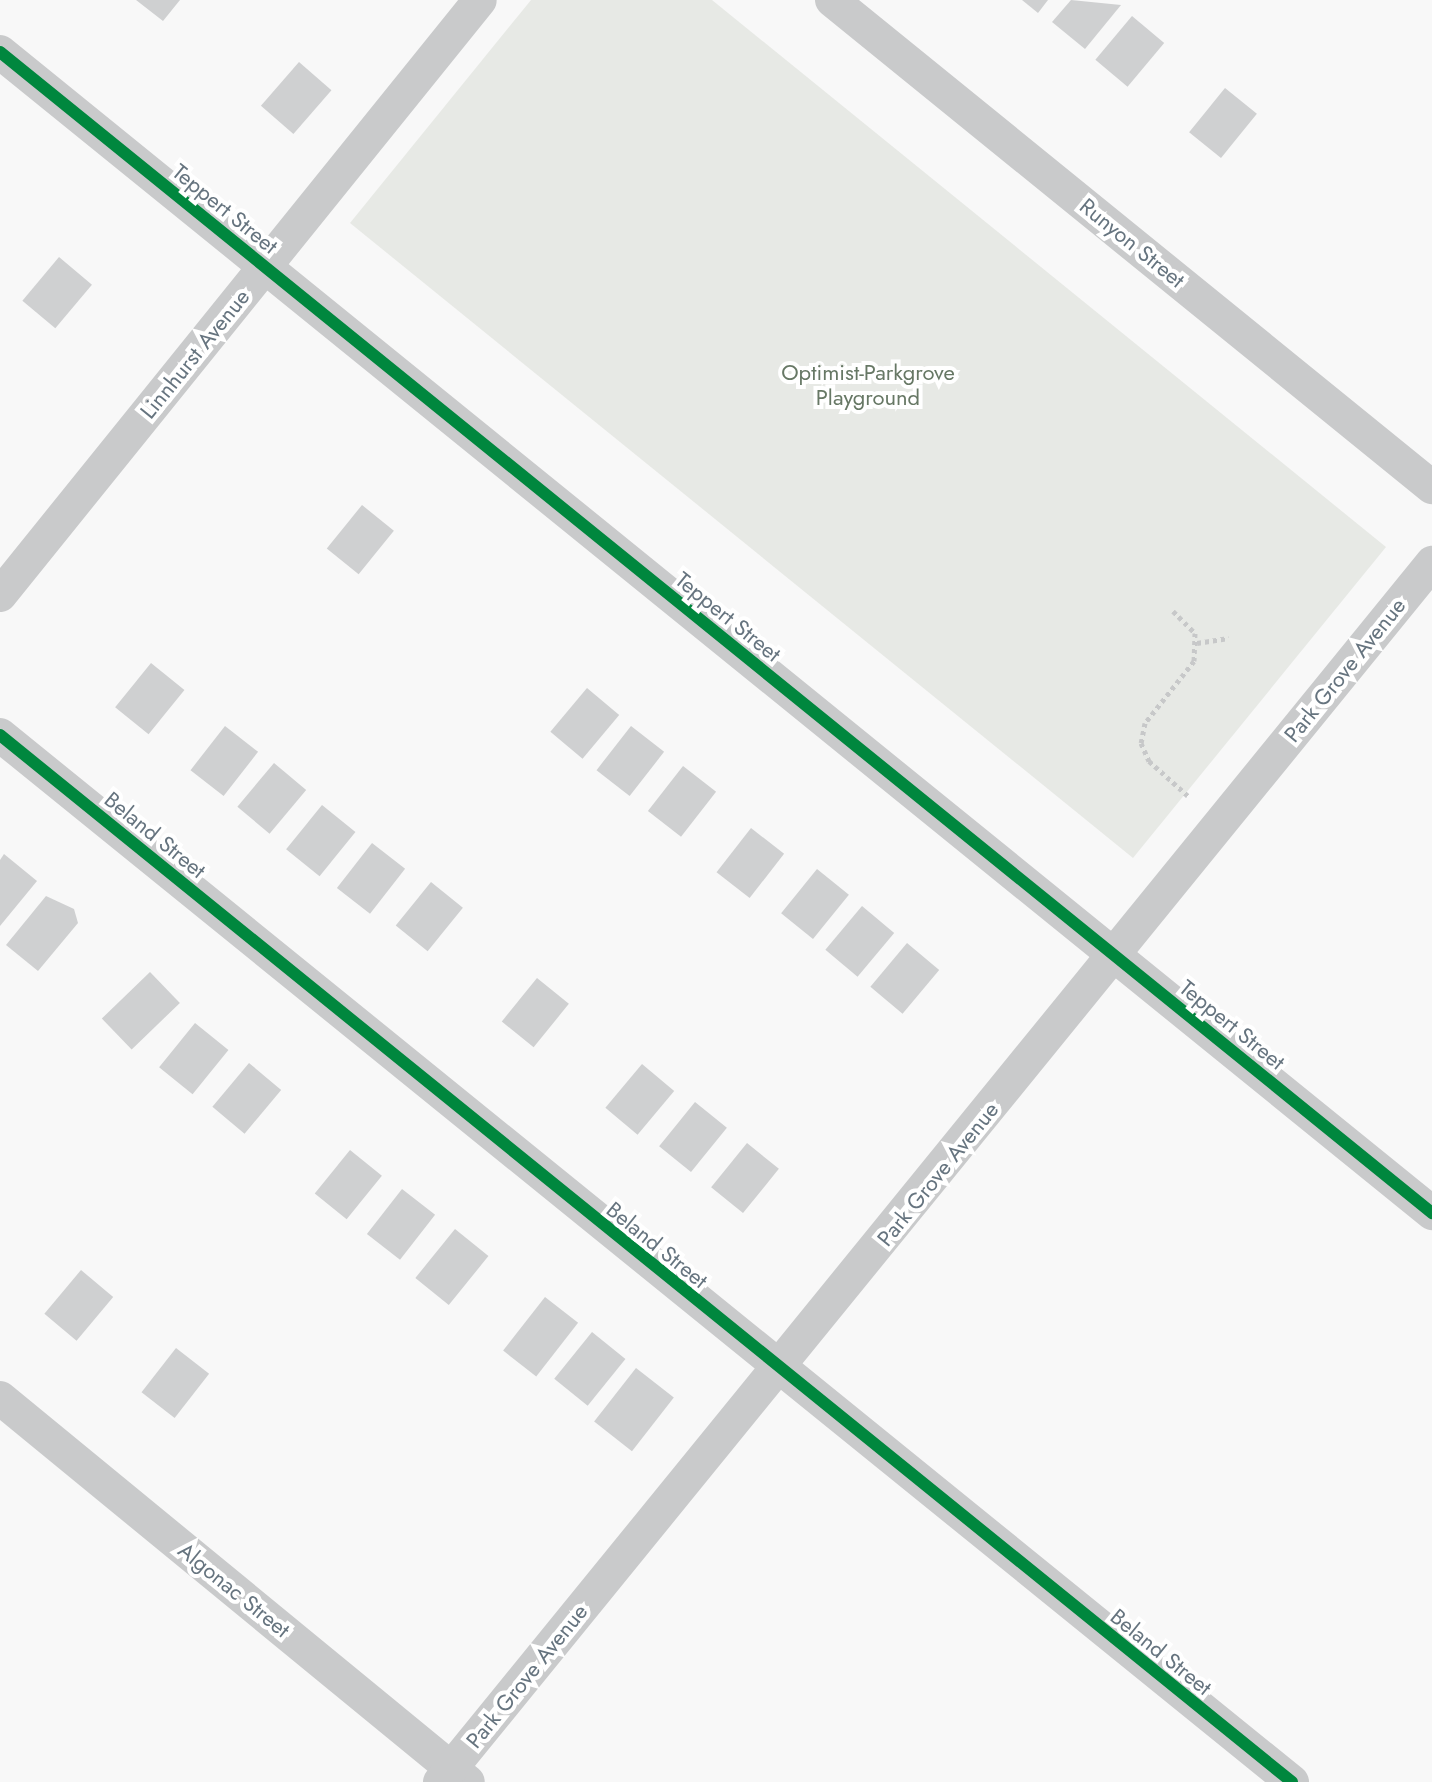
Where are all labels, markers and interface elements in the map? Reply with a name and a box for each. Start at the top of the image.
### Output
street label: Teppert Street [167,159,283,259]
street label: Runyon Street [1074,193,1190,293]
street label: Linnhurst Avenue [135,284,255,424]
park label: Optimist-Parkgrove Playground [781,359,955,410]
street label: Teppert Street [670,567,786,667]
street label: Park Grove Avenue [1279,593,1411,747]
street label: Beland Street [99,786,211,884]
street label: Teppert Street [1174,975,1290,1075]
street label: Park Grove Avenue [872,1097,1004,1251]
street label: Beland Street [601,1196,713,1294]
street label: Algonac Street [173,1537,295,1643]
street label: Park Grove Avenue [461,1599,593,1753]
street label: Beland Street [1105,1603,1217,1701]

